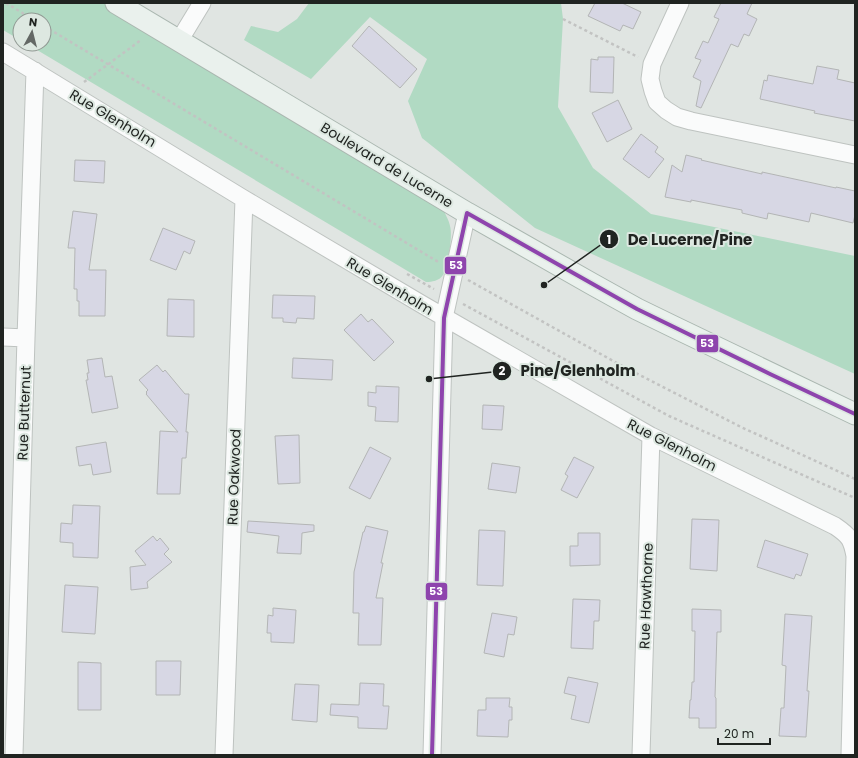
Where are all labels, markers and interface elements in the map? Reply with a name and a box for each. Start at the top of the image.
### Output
north arrow [12,12,52,52]
text: N [28,14,38,31]
street label: Rue Glenholm [66,84,160,152]
street label: Boulevard de Lucerne [317,117,457,213]
callout: De Lucerne/Pine [599,226,760,253]
text: De Lucerne/Pine [628,229,752,250]
text: 1 [607,231,611,248]
street label: Rue Glenholm [343,252,437,320]
line badge: 53 [444,256,467,275]
text: 53 [449,257,463,273]
line badge: 53 [696,334,719,353]
text: 53 [700,335,714,351]
callout: Pine/Glenholm [492,358,643,385]
text: Pine/Glenholm [520,360,636,381]
text: 2 [499,362,506,379]
street label: Rue Butternut [12,365,36,461]
street label: Rue Glenholm [624,414,720,476]
street label: Rue Oakwood [222,428,246,526]
street label: Rue Hawthorne [634,542,658,650]
line badge: 53 [425,582,448,601]
text: 53 [429,583,443,599]
scale bar [718,720,770,746]
text: 20 m [724,725,754,742]

